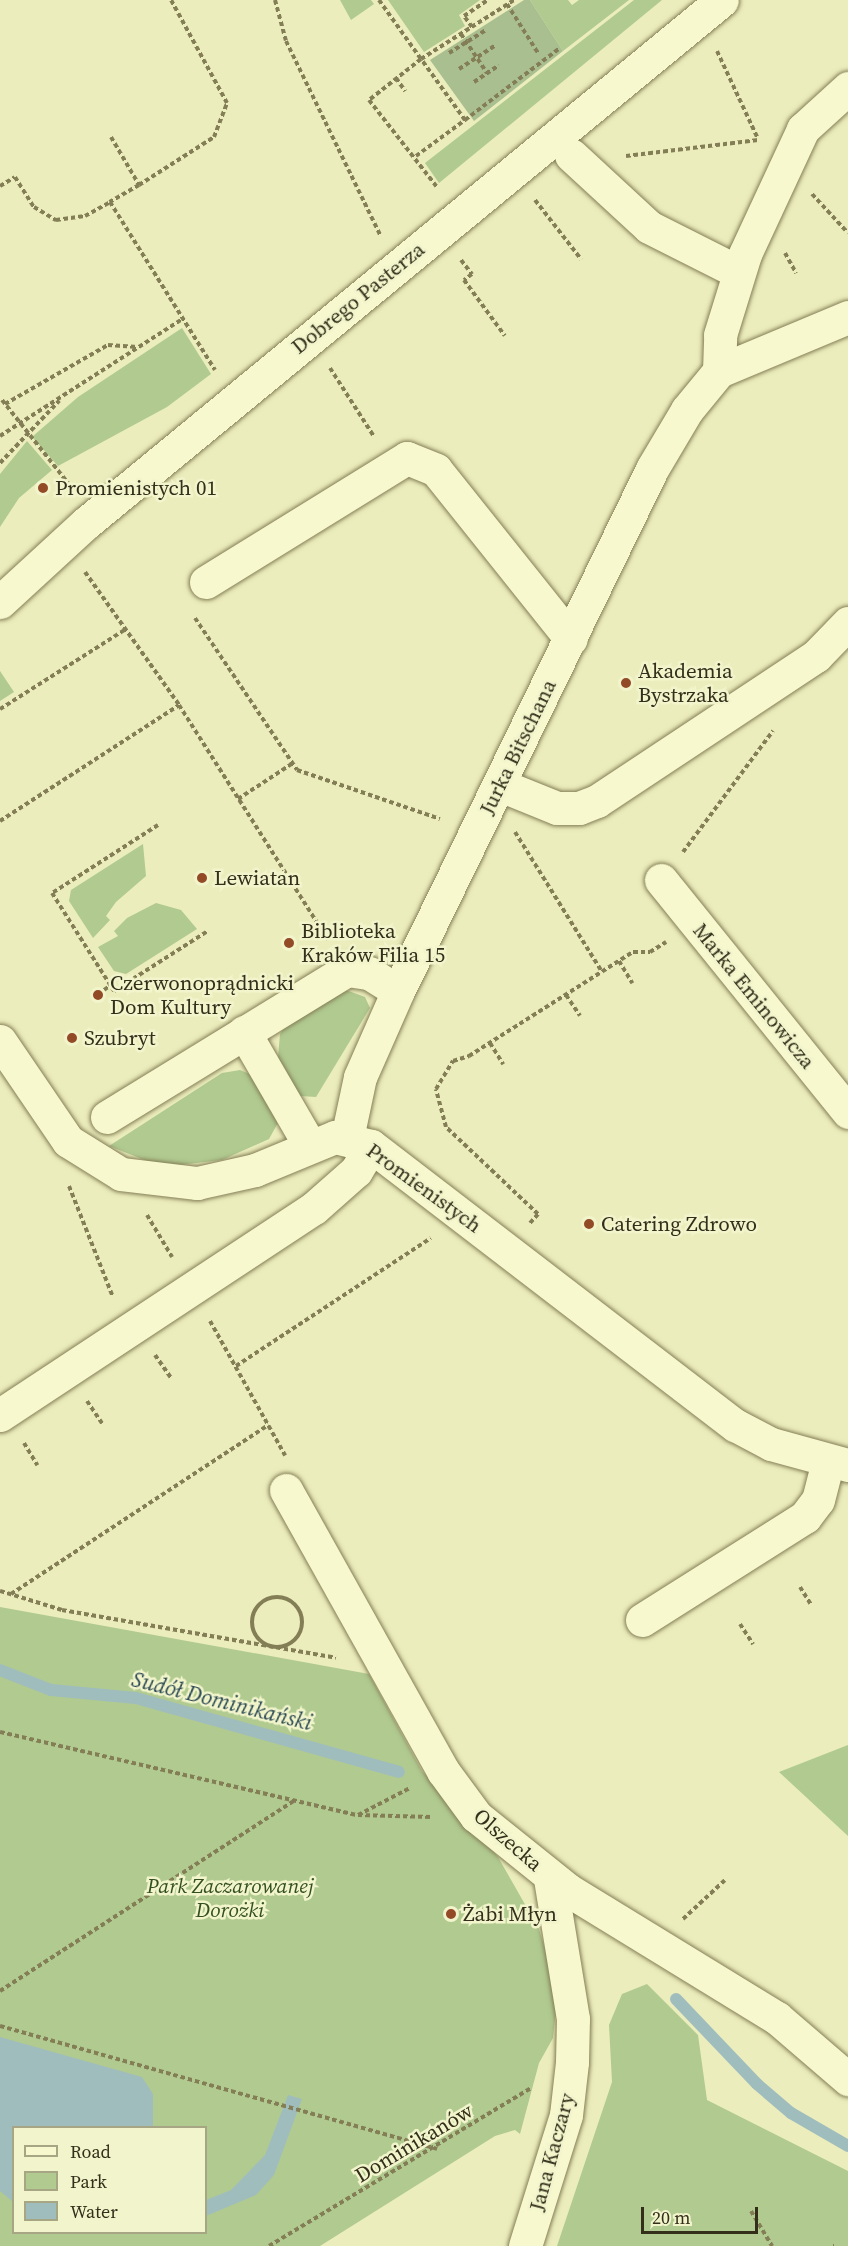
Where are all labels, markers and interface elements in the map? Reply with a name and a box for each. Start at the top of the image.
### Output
street label: Dobrego Pasterza [286,237,430,359]
place label: Promienistych 01 [55,475,217,501]
marker: Promienistych 01 [36,481,50,495]
place label: Akademia Bystrzaka [638,658,733,708]
street label: Jurka Bitschana [474,675,562,819]
marker: Akademia Bystrzaka [619,676,633,690]
place label: Lewiatan [214,865,300,891]
marker: Lewiatan [195,871,209,885]
place label: Biblioteka Kraków Filia 15 [301,918,445,968]
street label: Marka Eminowicza [688,918,820,1074]
marker: Biblioteka Kraków Filia 15 [282,936,296,950]
place label: Czerwonoprądnicki Dom Kultury [110,970,294,1020]
marker: Czerwonoprądnicki Dom Kultury [91,988,105,1002]
place label: Szubryt [84,1025,156,1051]
marker: Szubryt [65,1031,79,1045]
street label: Promienistych [362,1138,486,1238]
place label: Catering Zdrowo [601,1211,757,1237]
marker: Catering Zdrowo [582,1217,596,1231]
water label: Sudół Dominikański [129,1666,315,1736]
street label: Olszecka [469,1803,547,1877]
park label: Park Zaczarowanej Dorożki [147,1873,313,1923]
place label: Żabi Młyn [463,1901,557,1927]
marker: Żabi Młyn [444,1907,458,1921]
street label: Jana Kaczary [524,2090,580,2214]
street label: Dominikanów [351,2098,477,2188]
legend [12,2126,207,2234]
text: Road [70,2139,111,2164]
text: Park [70,2169,107,2194]
scale bar [644,2195,761,2233]
text: Water [70,2199,118,2224]
text: 20 m [652,2205,690,2230]

